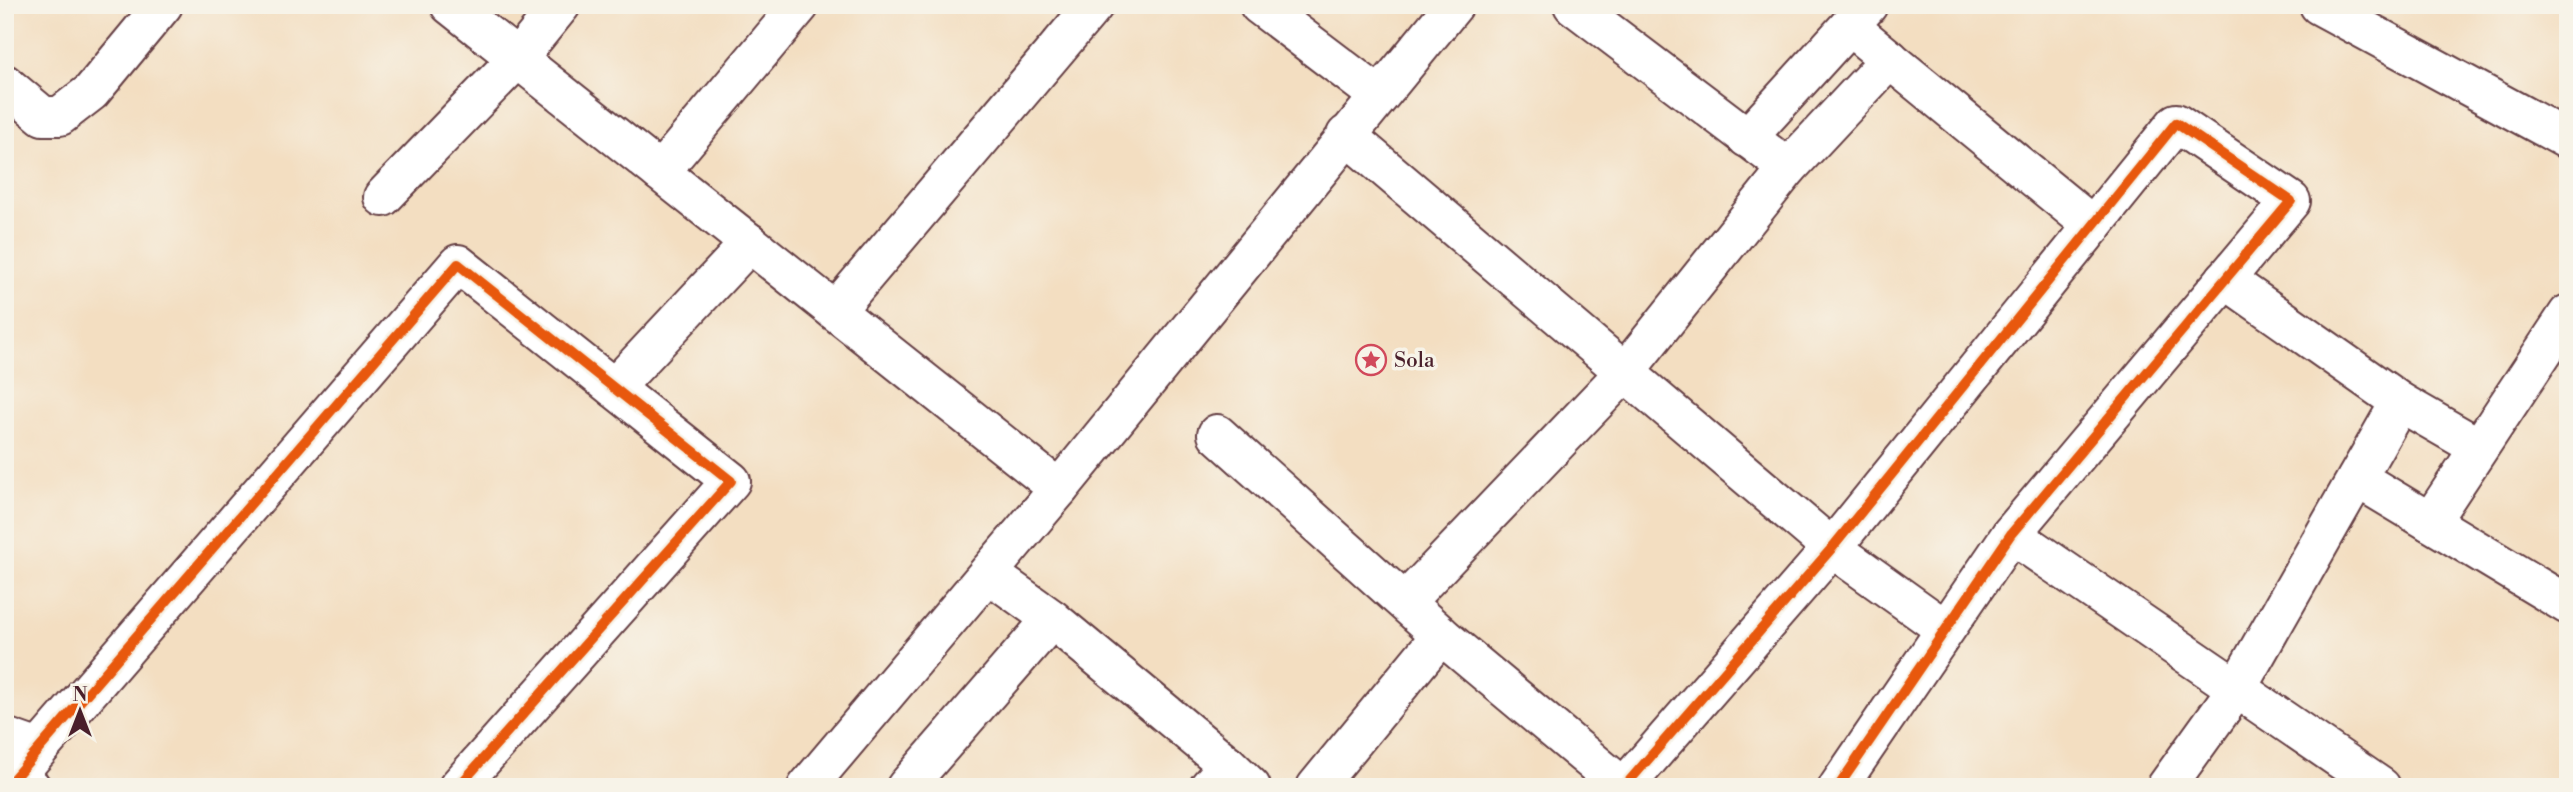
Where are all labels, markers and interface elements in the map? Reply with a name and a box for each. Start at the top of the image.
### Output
place icon: Sola [1354,343,1388,377]
place label: Sola [1394,348,1435,374]
north arrow [46,676,116,746]
text: N [72,683,88,707]

